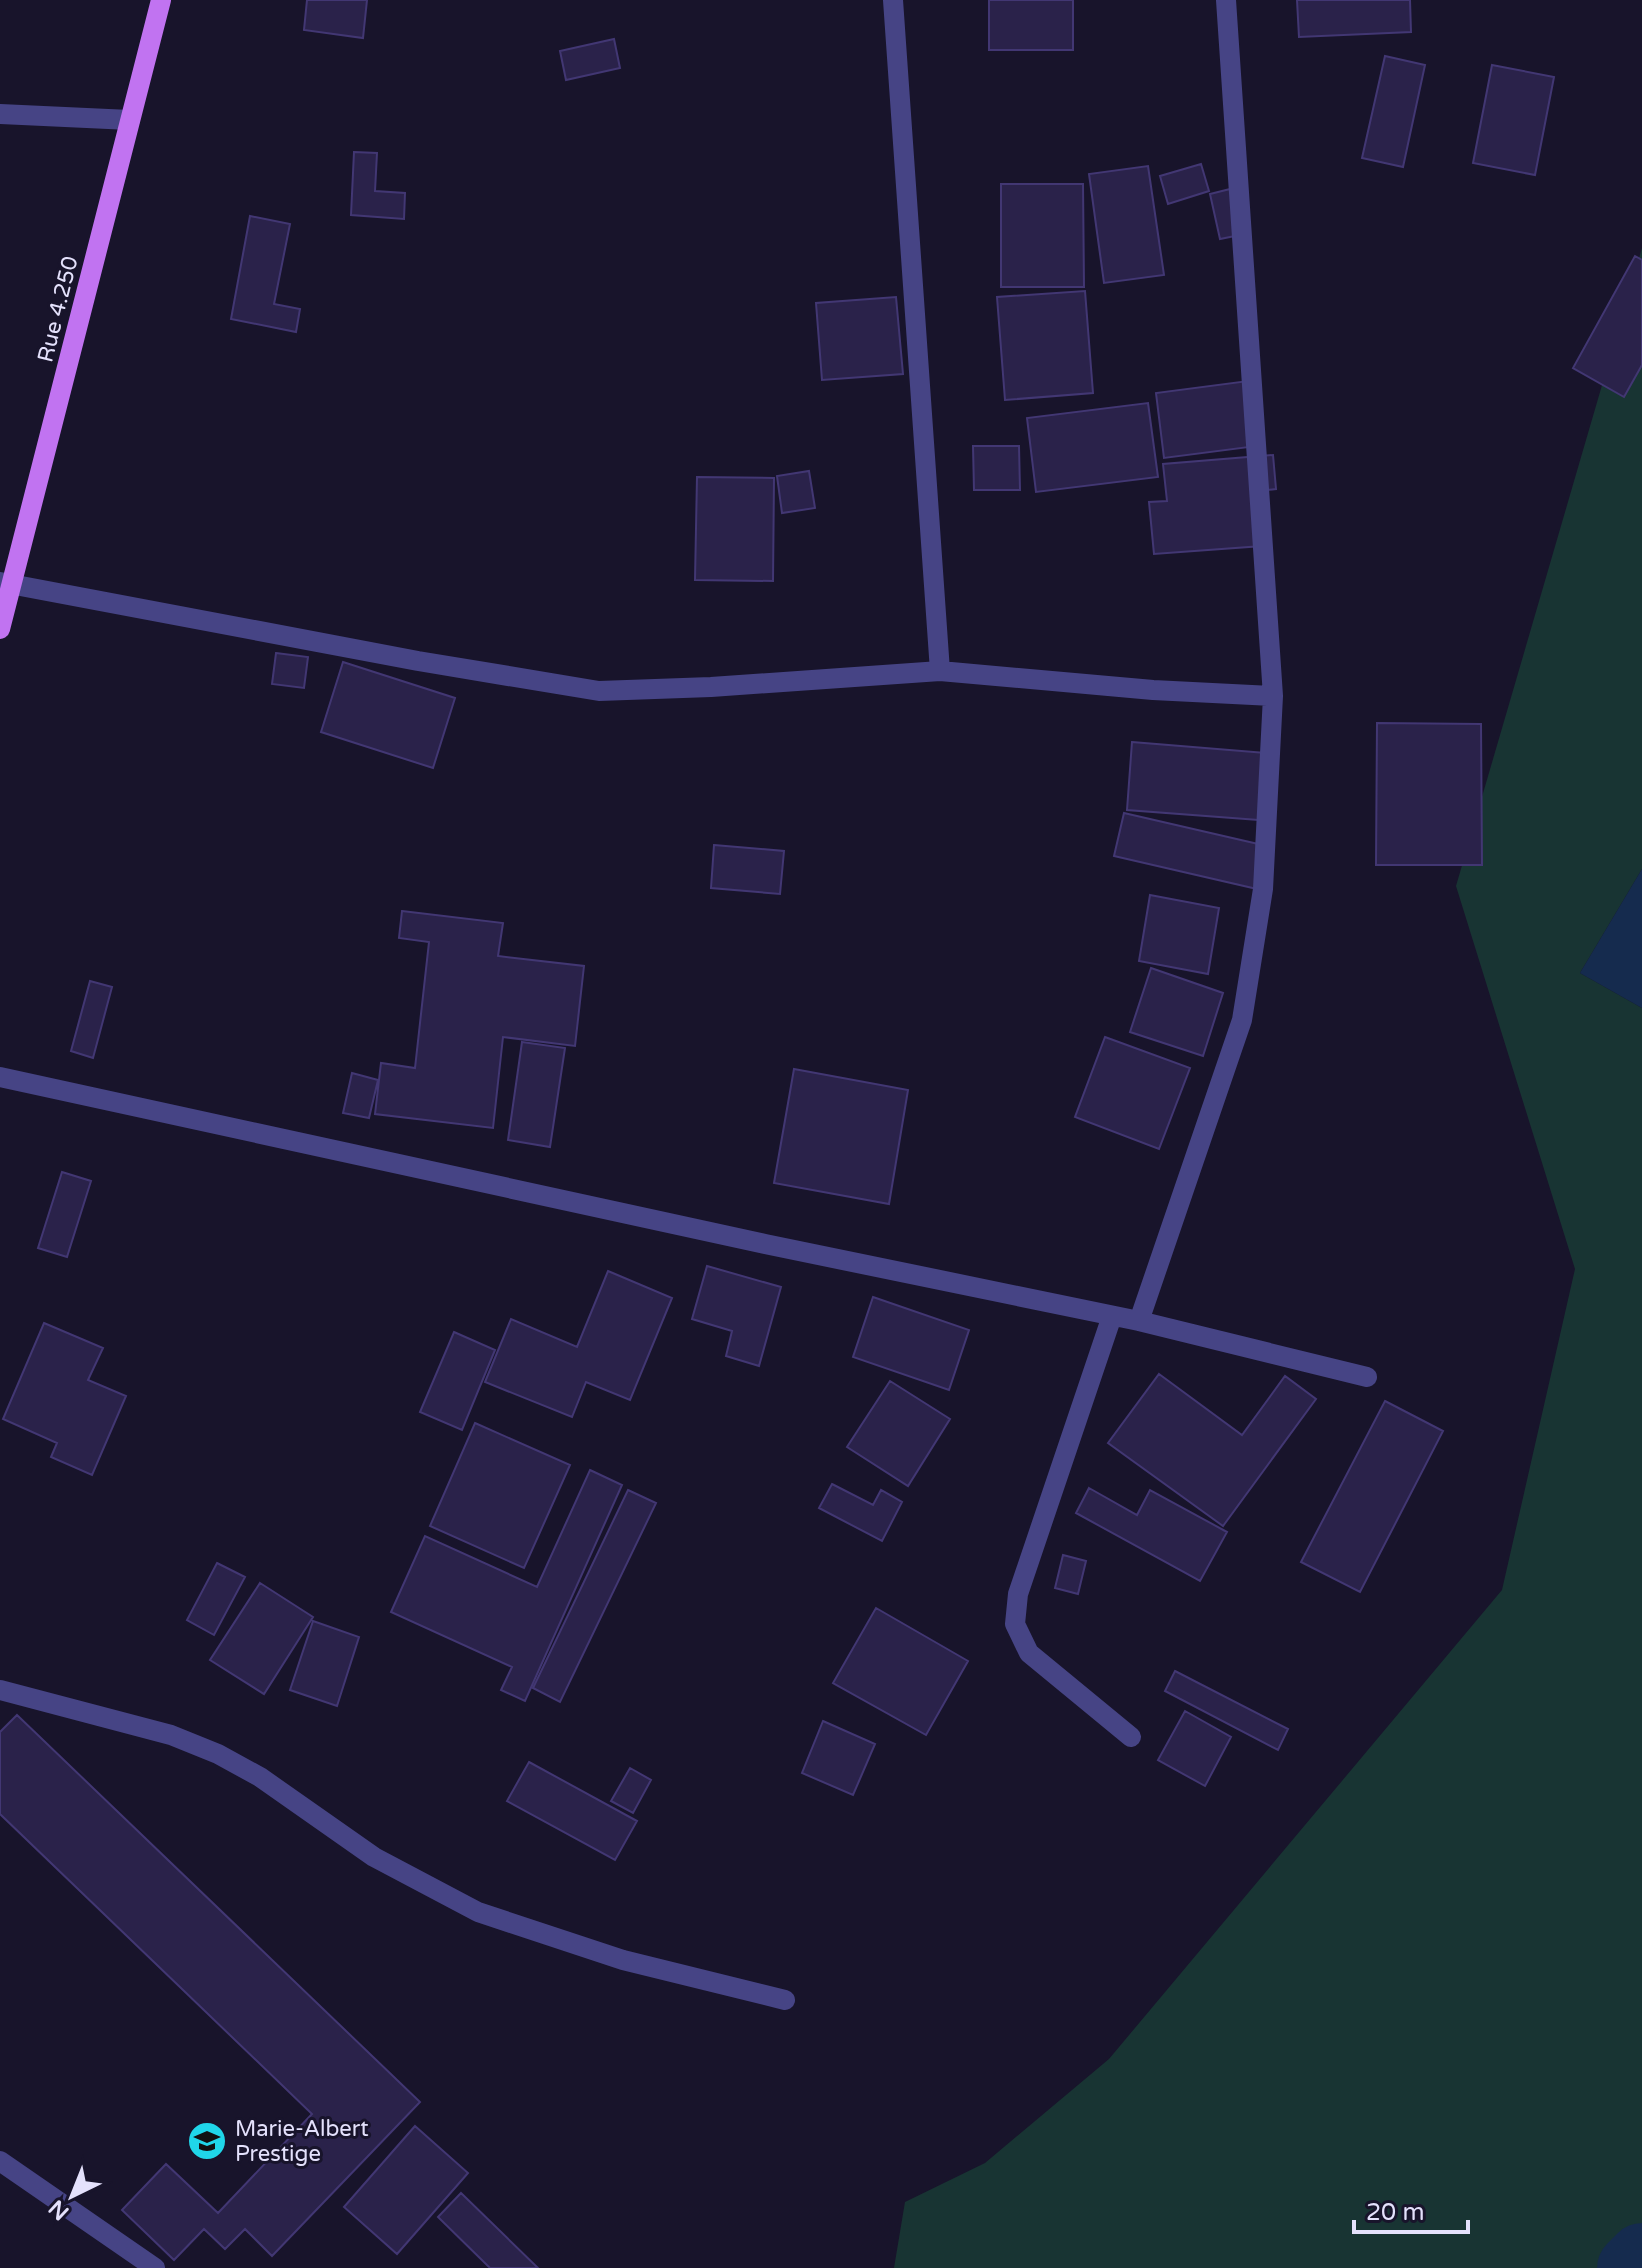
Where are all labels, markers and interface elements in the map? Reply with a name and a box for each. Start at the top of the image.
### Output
street label: Rue 4.250 [32,254,84,365]
place label: Marie-Albert Prestige [235,2116,369,2167]
school or university icon: Marie-Albert Prestige [186,2120,228,2162]
north arrow [32,2156,112,2236]
scale bar [1354,2184,1468,2234]
text: N [44,2194,74,2225]
text: 20 m [1366,2198,1424,2227]

